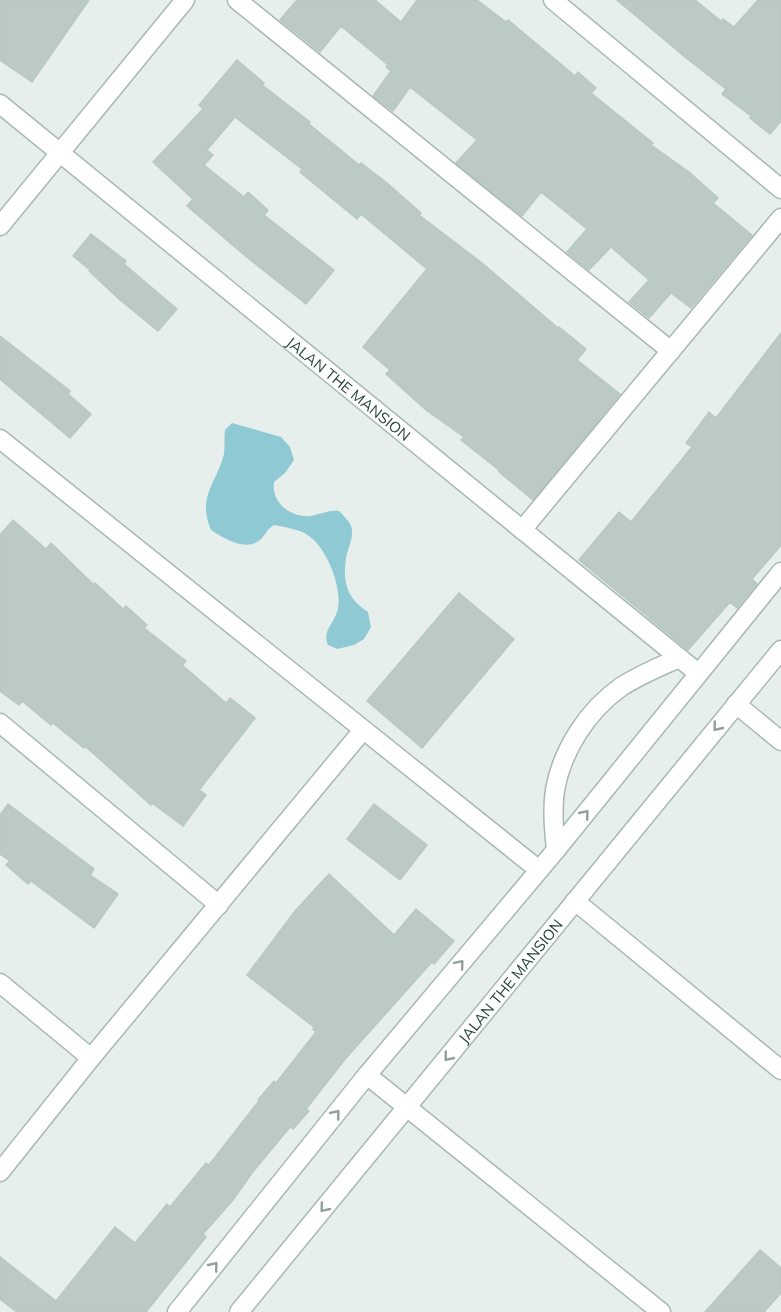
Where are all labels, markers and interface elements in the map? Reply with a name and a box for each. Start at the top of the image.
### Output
street label: JALAN THE MANSION [283,332,415,445]
one-way arrow [714,720,725,731]
one-way arrow [578,810,589,821]
street label: JALAN THE MANSION [454,915,566,1047]
one-way arrow [453,960,464,971]
one-way arrow [444,1050,455,1061]
one-way arrow [328,1110,339,1121]
one-way arrow [321,1201,332,1212]
one-way arrow [206,1262,217,1273]

